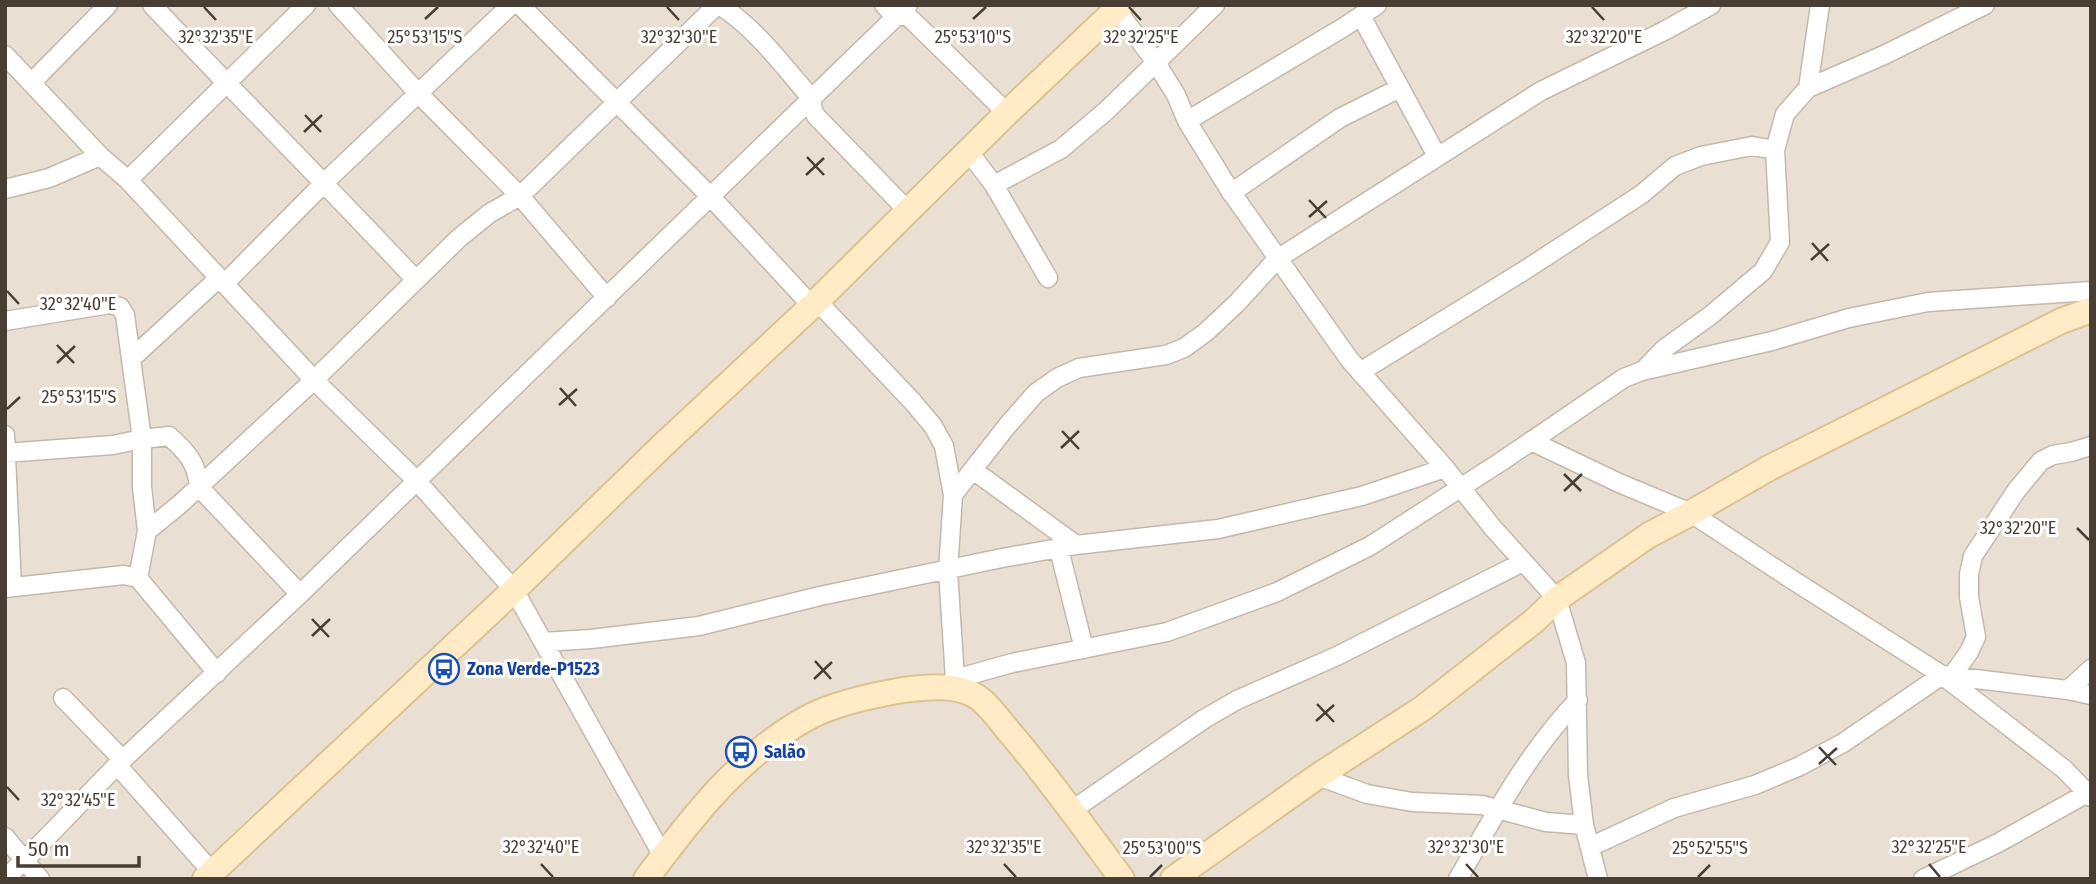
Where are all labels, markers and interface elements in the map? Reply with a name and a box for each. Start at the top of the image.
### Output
text: 32°32'35"E [179,26,254,48]
text: 25°53'15"S [388,26,462,48]
text: 32°32'30"E [641,26,717,48]
text: 25°53'10"S [935,26,1011,48]
text: 32°32'25"E [1104,26,1178,48]
text: 32°32'20"E [1566,26,1642,48]
text: 32°32'40"E [40,293,116,315]
text: 25°53'15"S [42,386,116,408]
text: 32°32'20"E [1980,517,2056,539]
bus stop icon: Zona Verde-P1523 [427,652,461,686]
place label: Zona Verde-P1523 [467,658,600,680]
bus stop icon: Salão [724,735,758,769]
place label: Salão [764,741,806,763]
text: 32°32'45"E [41,789,115,811]
scale bar [18,824,138,868]
text: 50 m [28,836,70,862]
text: 32°32'40"E [503,836,579,858]
text: 32°32'35"E [967,836,1042,858]
text: 32°32'30"E [1428,836,1504,858]
text: 32°32'25"E [1892,836,1966,858]
text: 25°53'00"S [1123,837,1201,859]
text: 25°52'55"S [1672,837,1748,859]

